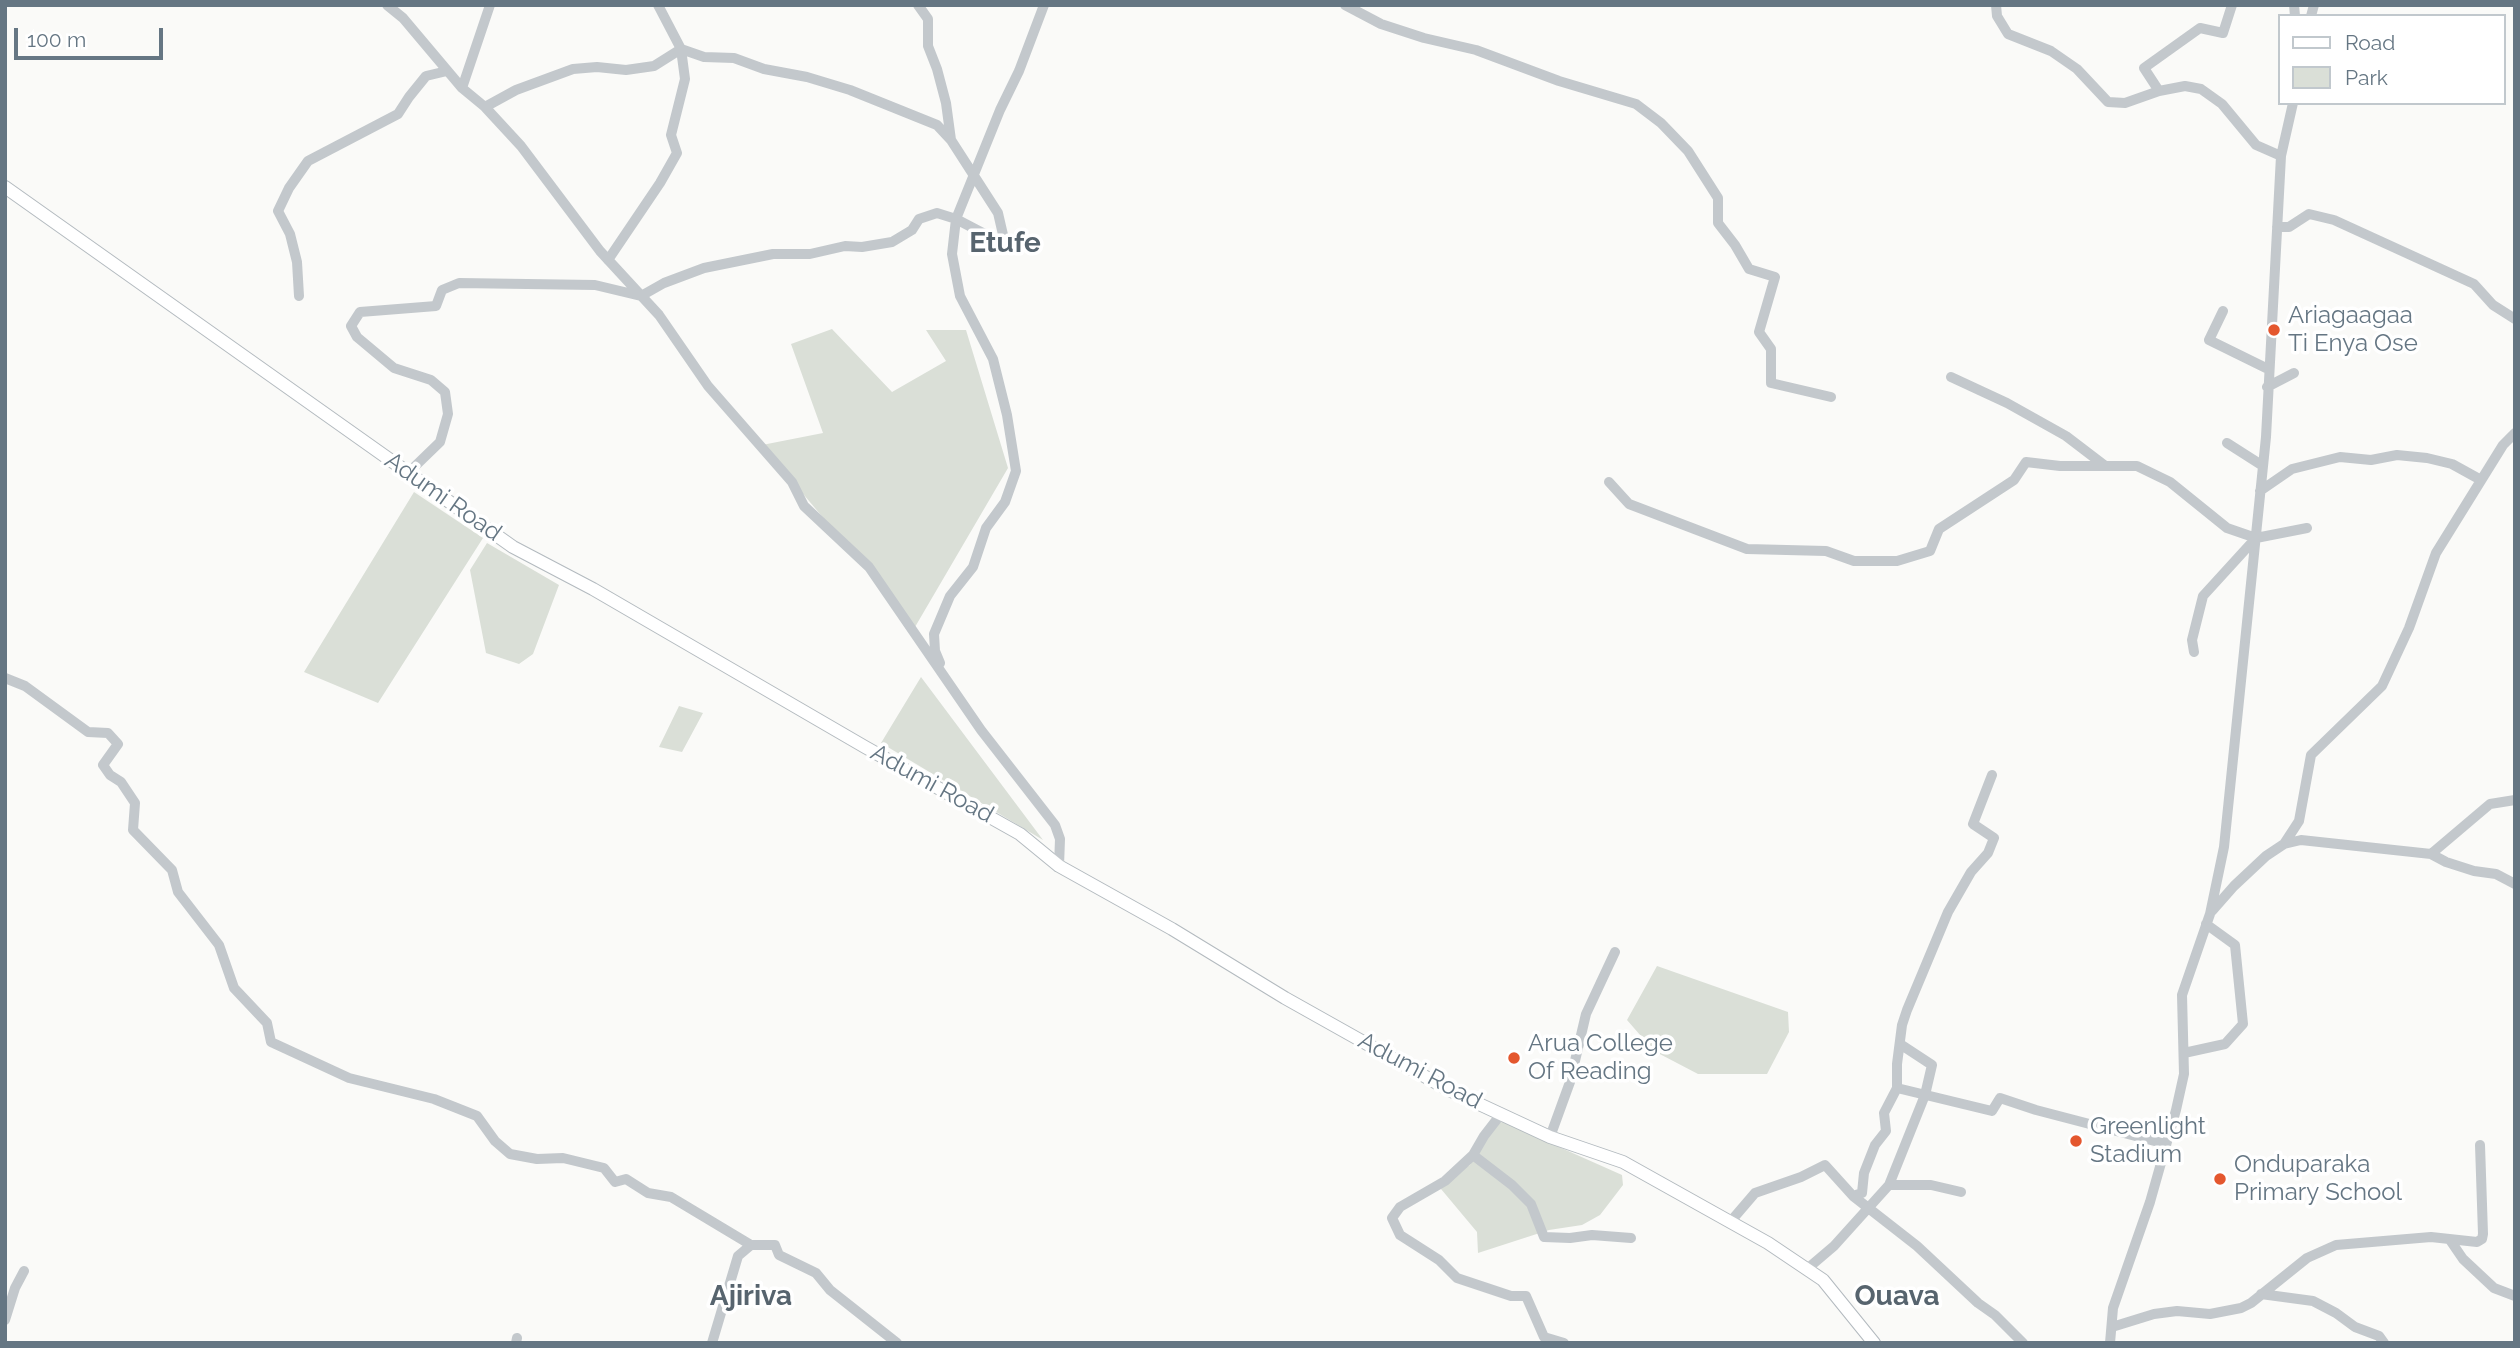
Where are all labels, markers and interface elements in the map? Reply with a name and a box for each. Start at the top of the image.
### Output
scale bar [18,14,166,58]
legend [2278,14,2506,105]
text: 100 m [27,27,86,52]
text: Road [2345,30,2395,55]
text: Park [2345,65,2388,90]
district label: Etufe [969,227,1041,261]
place label: Ariagaagaa Ti Enya Ose [2288,302,2418,358]
marker: Ariagaagaa Ti Enya Ose [2266,322,2282,338]
street label: Adumi Road [379,446,507,548]
street label: Adumi Road [866,738,998,830]
street label: Adumi Road [1353,1026,1487,1116]
place label: Arua College Of Reading [1528,1030,1673,1086]
marker: Arua College Of Reading [1506,1050,1522,1066]
place label: Greenlight Stadium [2090,1113,2206,1169]
marker: Greenlight Stadium [2068,1133,2084,1149]
place label: Onduparaka Primary School [2234,1151,2402,1207]
marker: Onduparaka Primary School [2212,1171,2228,1187]
district label: Ajiriva [710,1280,792,1314]
district label: Ouava [1854,1280,1940,1314]

